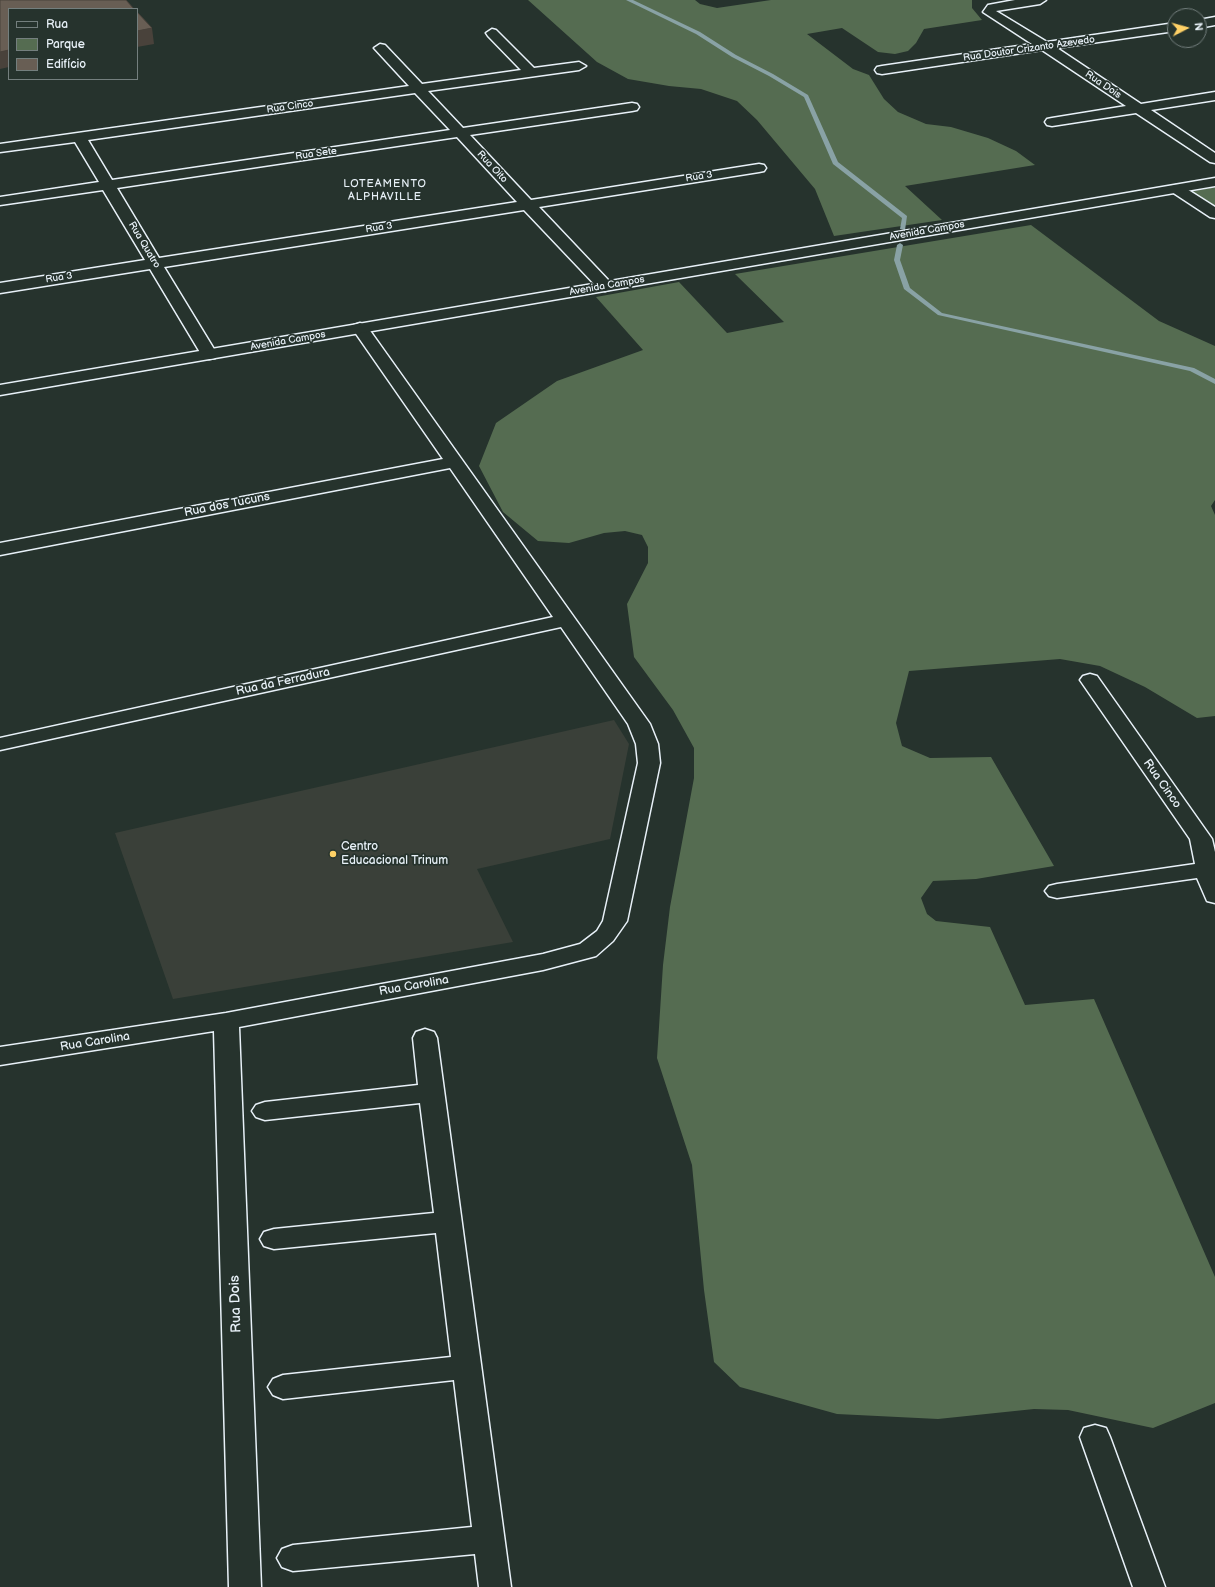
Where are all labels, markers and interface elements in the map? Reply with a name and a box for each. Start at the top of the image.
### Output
legend [8,8,138,80]
north arrow [1167,8,1207,48]
text: Rua [46,17,68,32]
text: N [1192,22,1205,32]
street label: Rua Doutor Crizanto Azevedo [962,34,1096,64]
text: Parque [46,37,85,52]
text: Edifício [46,57,86,72]
street label: Rua Dois [1083,69,1123,101]
street label: Rua Cinco [266,98,314,116]
street label: Rua Sete [295,145,337,163]
street label: Rua Oito [474,148,510,186]
street label: Rua 3 [685,169,713,185]
district label: LOTEAMENTO ALPHAVILLE [343,177,427,203]
street label: Avenida Campos [889,218,965,244]
street label: Rua Quatro [125,220,163,270]
street label: Rua 3 [365,220,393,236]
street label: Rua 3 [45,270,73,286]
street label: Avenida Campos [569,273,645,299]
street label: Avenida Campos [250,328,326,354]
street label: Rua dos Tucuns [183,490,271,520]
street label: Rua da Ferradura [235,665,331,699]
street label: Rua Cinco [1140,757,1184,811]
place label: Centro Educacional Trinum [341,840,448,868]
marker: Centro Educacional Trinum [328,849,338,859]
street label: Rua Carolina [378,973,450,999]
street label: Rua Carolina [59,1029,131,1055]
street label: Rua Dois [227,1275,245,1333]

